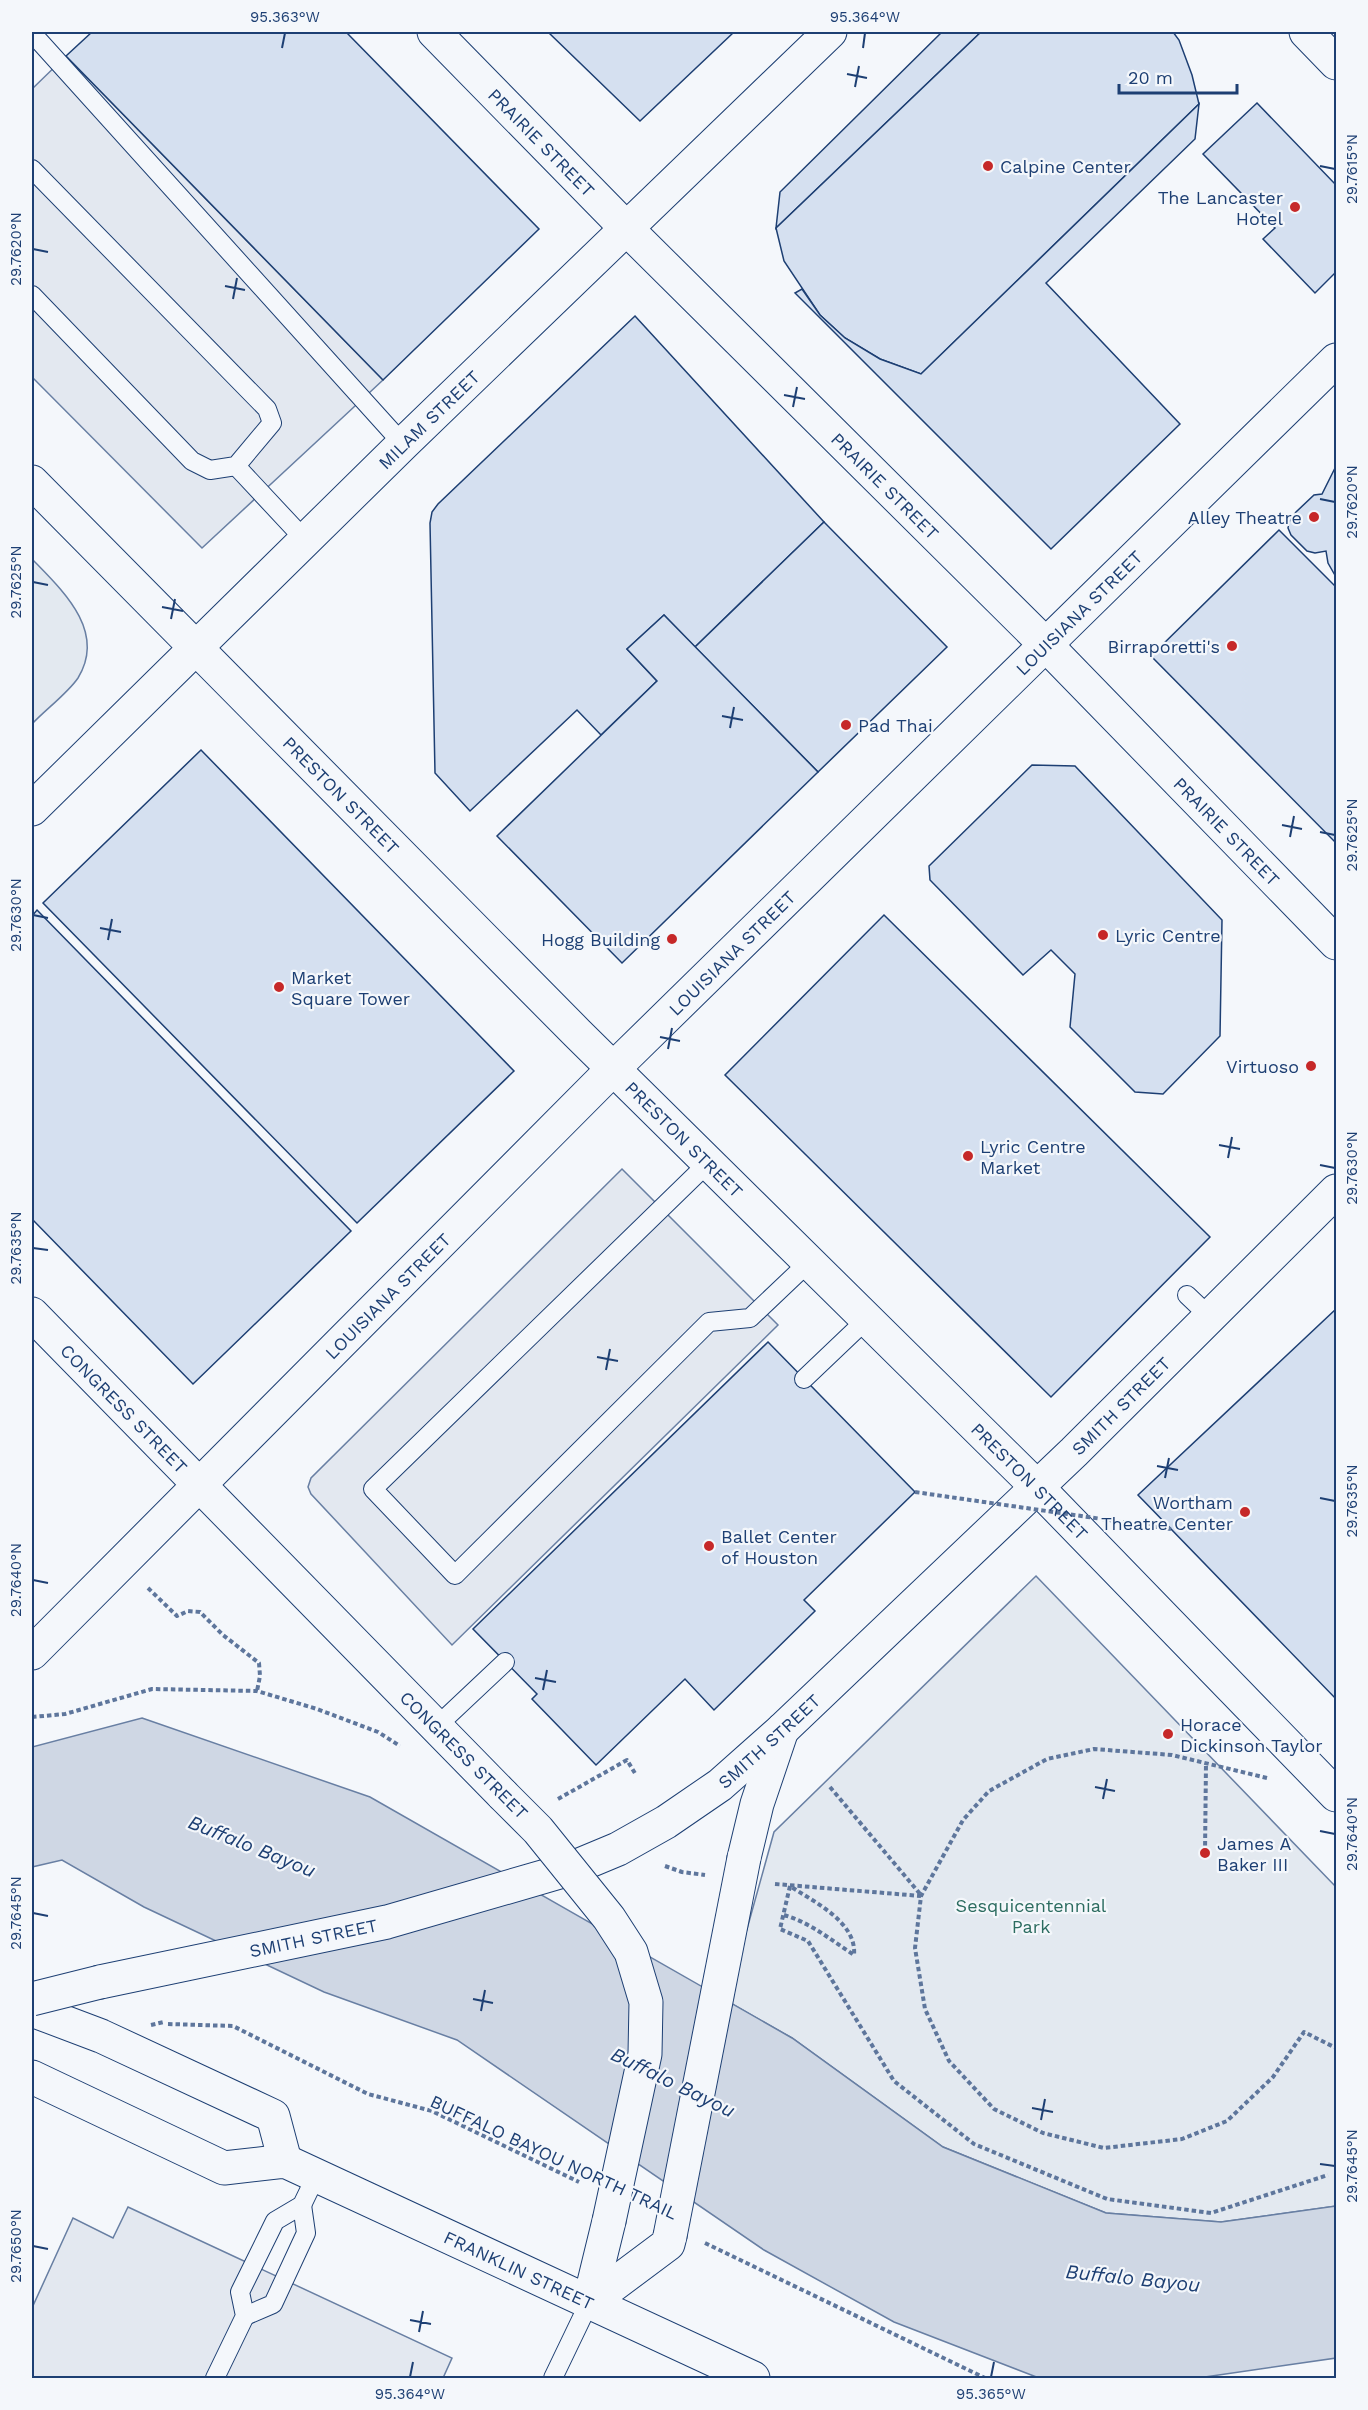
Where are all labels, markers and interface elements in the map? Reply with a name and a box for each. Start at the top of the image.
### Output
text: 95.363°W [250,8,320,26]
text: 95.364°W [830,8,900,26]
scale bar [1119,57,1238,95]
text: 20 m [1128,67,1173,88]
street label: PRAIRIE STREET [484,84,599,200]
text: 29.7615°N [1343,134,1361,204]
place label: Calpine Center [1000,156,1131,177]
marker: Calpine Center [981,159,995,173]
place label: The Lancaster Hotel [1158,187,1283,229]
marker: The Lancaster Hotel [1288,200,1302,214]
text: 29.7620°N [7,212,25,286]
street label: MILAM STREET [374,366,484,473]
street label: PRAIRIE STREET [827,428,944,543]
text: 29.7620°N [1343,465,1361,539]
place label: Alley Theatre [1188,507,1302,528]
marker: Alley Theatre [1307,510,1321,524]
text: 29.7625°N [7,545,25,619]
street label: LOUISIANA STREET [1011,546,1146,679]
place label: Birraporetti's [1107,636,1220,657]
marker: Birraporetti's [1225,639,1239,653]
place label: Pad Thai [858,715,933,736]
marker: Pad Thai [839,718,853,732]
street label: PRESTON STREET [279,732,404,858]
street label: PRAIRIE STREET [1170,773,1285,890]
text: 29.7625°N [1343,798,1361,872]
text: 29.7630°N [7,878,25,952]
street label: LOUISIANA STREET [664,886,799,1019]
place label: Lyric Centre [1115,925,1221,946]
marker: Lyric Centre [1096,928,1110,942]
place label: Hogg Building [541,929,660,950]
marker: Hogg Building [665,932,679,946]
place label: Market Square Tower [291,967,410,1009]
marker: Market Square Tower [272,980,286,994]
place label: Virtuoso [1226,1056,1299,1077]
marker: Virtuoso [1304,1059,1318,1073]
street label: PRESTON STREET [621,1077,748,1202]
text: 29.7630°N [1343,1131,1361,1205]
place label: Lyric Centre Market [980,1136,1086,1178]
marker: Lyric Centre Market [961,1149,975,1163]
text: 29.7635°N [7,1211,25,1285]
street label: LOUISIANA STREET [320,1228,455,1363]
street label: CONGRESS STREET [57,1339,192,1477]
street label: SMITH STREET [1067,1352,1174,1459]
street label: PRESTON STREET [967,1418,1093,1544]
text: 29.7635°N [1343,1464,1361,1538]
place label: Wortham Theatre Center [1101,1492,1233,1534]
marker: Wortham Theatre Center [1238,1505,1252,1519]
place label: Ballet Center of Houston [721,1526,837,1568]
marker: Ballet Center of Houston [702,1539,716,1553]
text: 29.7640°N [7,1543,25,1617]
street label: CONGRESS STREET [396,1687,532,1823]
street label: SMITH STREET [714,1689,824,1792]
place label: Horace Dickinson Taylor [1180,1714,1323,1756]
marker: Horace Dickinson Taylor [1161,1727,1175,1741]
text: 29.7640°N [1343,1797,1361,1871]
water label: Buffalo Bayou [185,1810,319,1882]
place label: James A Baker III [1217,1833,1291,1875]
marker: James A Baker III [1198,1846,1212,1860]
text: 29.7645°N [7,1876,25,1950]
park label: Sesquicentennial Park [956,1895,1107,1937]
street label: SMITH STREET [248,1914,379,1961]
water label: Buffalo Bayou [607,2042,739,2122]
street label: BUFFALO BAYOU NORTH TRAIL [427,2090,681,2224]
text: 29.7645°N [1343,2129,1361,2203]
text: 29.7650°N [7,2209,25,2283]
street label: FRANKLIN STREET [441,2226,598,2313]
water label: Buffalo Bayou [1065,2259,1201,2297]
text: 95.364°W [375,2385,445,2403]
text: 95.365°W [956,2385,1026,2403]

